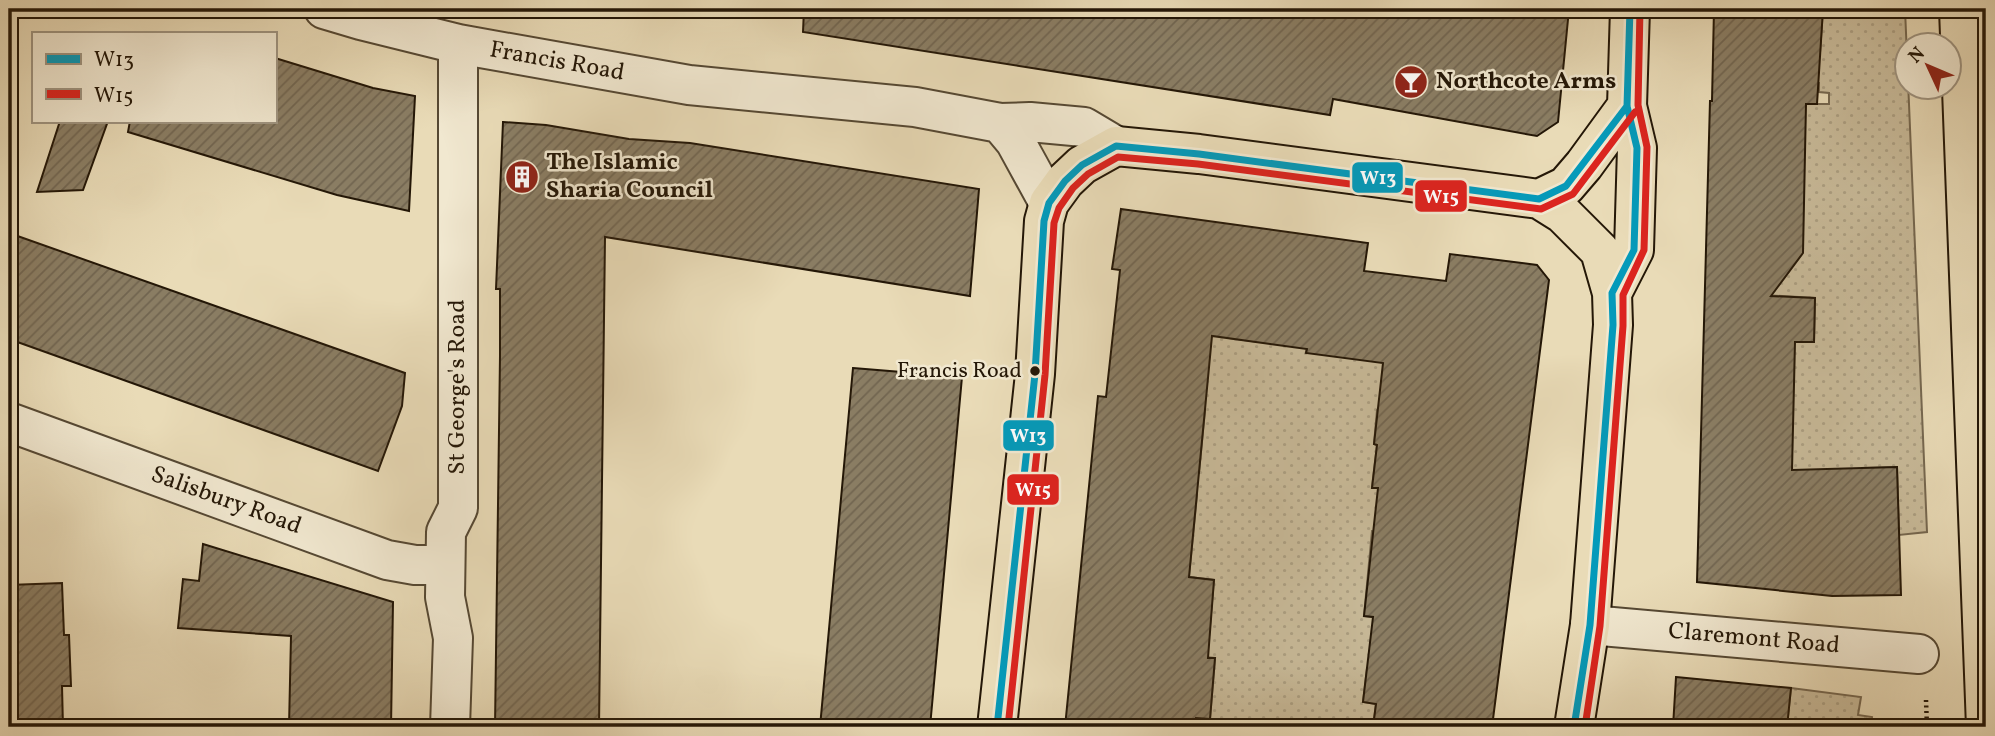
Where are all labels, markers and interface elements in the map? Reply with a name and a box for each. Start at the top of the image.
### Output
legend [32,32,276,122]
north arrow [1894,32,1964,102]
street label: Francis Road [487,33,627,91]
text: N [1903,41,1931,70]
text: W13 [94,46,134,75]
bar icon: Northcote Arms [1392,63,1430,101]
place label: Northcote Arms [1436,65,1616,99]
text: W15 [94,82,133,111]
place label: The Islamic Sharia Council [546,146,713,208]
building icon: The Islamic Sharia Council [503,158,541,196]
line badge: W13 [1351,161,1404,194]
text: W13 [1360,166,1396,192]
line badge: W15 [1414,179,1468,213]
text: W15 [1423,185,1459,211]
street label: St George's Road [441,299,475,475]
place label: Francis Road [897,356,1022,387]
marker: Francis Road [1028,364,1042,378]
line badge: W13 [1002,419,1055,452]
text: W13 [1010,424,1046,450]
street label: Salisbury Road [146,458,306,544]
line badge: W15 [1006,473,1060,506]
text: W15 [1015,478,1051,504]
street label: Claremont Road [1667,615,1841,663]

